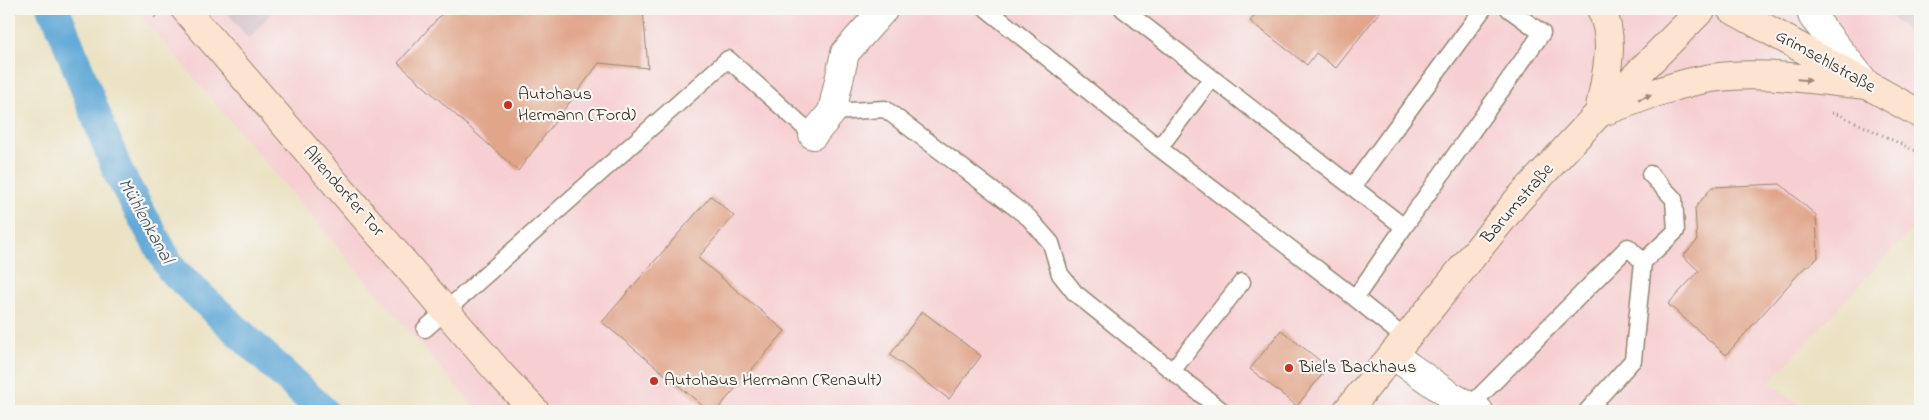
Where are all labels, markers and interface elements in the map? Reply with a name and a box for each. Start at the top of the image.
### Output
street label: Grimsehlstraße [1770,24,1881,101]
one-way arrow [1797,76,1813,84]
place label: Autohaus Hermann (Ford) [518,82,636,129]
one-way arrow [1637,93,1652,100]
marker: Autohaus Hermann (Ford) [502,99,514,111]
street label: Altendorfer Tor [296,141,390,244]
street label: Barumstraße [1475,157,1561,251]
water label: Mühlenkanal [110,173,181,271]
place label: Biel's Backhaus [1298,355,1416,381]
marker: Biel's Backhaus [1283,362,1295,374]
place label: Autohaus Hermann (Renault) [664,368,881,394]
marker: Autohaus Hermann (Renault) [648,375,660,387]

